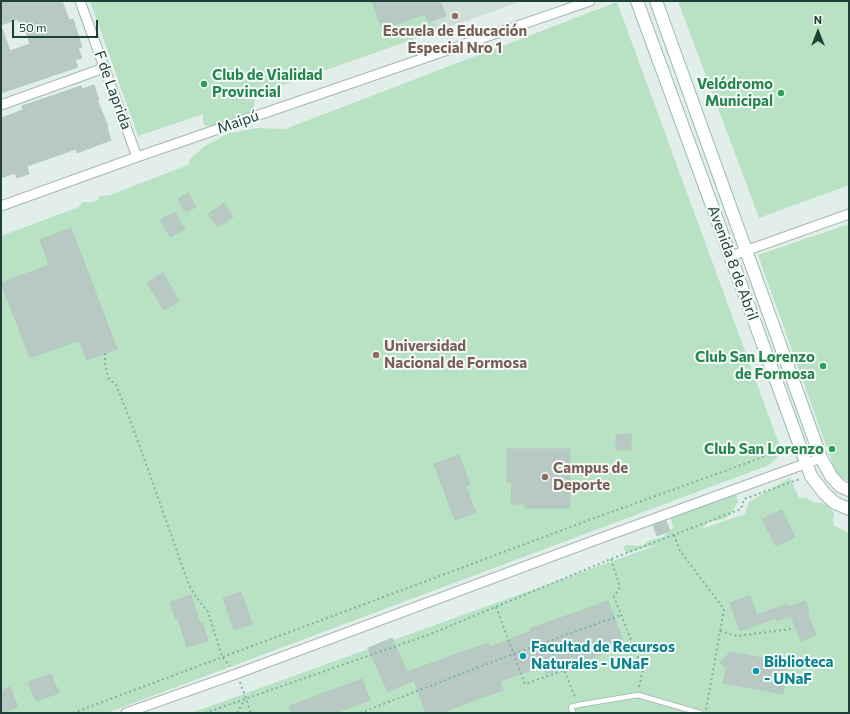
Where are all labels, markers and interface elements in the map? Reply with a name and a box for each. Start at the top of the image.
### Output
marker: Escuela de Educación Especial Nro 1 [450,11,460,21]
scale bar [14,12,100,38]
north arrow [798,12,838,52]
text: N [814,13,822,26]
text: 50 m [19,20,47,34]
place label: Escuela de Educación Especial Nro 1 [383,22,527,57]
street label: F de Laprida [90,48,136,132]
place label: Club de Vialidad Provincial [212,66,323,101]
place label: Velódromo Municipal [697,75,773,110]
marker: Club de Vialidad Provincial [199,79,209,89]
marker: Velódromo Municipal [776,88,786,98]
street label: Maipú [215,106,261,138]
street label: Avenida 8 de Abril [704,203,762,323]
place label: Universidad Nacional de Formosa [384,337,527,372]
place label: Club San Lorenzo de Formosa [695,348,815,383]
marker: Universidad Nacional de Formosa [371,350,381,360]
marker: Club San Lorenzo de Formosa [818,361,828,371]
place label: Club San Lorenzo [704,440,824,458]
marker: Club San Lorenzo [827,444,837,454]
place label: Campus de Deporte [553,459,628,494]
marker: Campus de Deporte [540,472,550,482]
place label: Facultad de Recursos Naturales - UNaF [531,638,675,673]
marker: Facultad de Recursos Naturales - UNaF [518,651,528,661]
place label: Biblioteca - UNaF [764,653,834,688]
marker: Biblioteca - UNaF [751,666,761,676]

